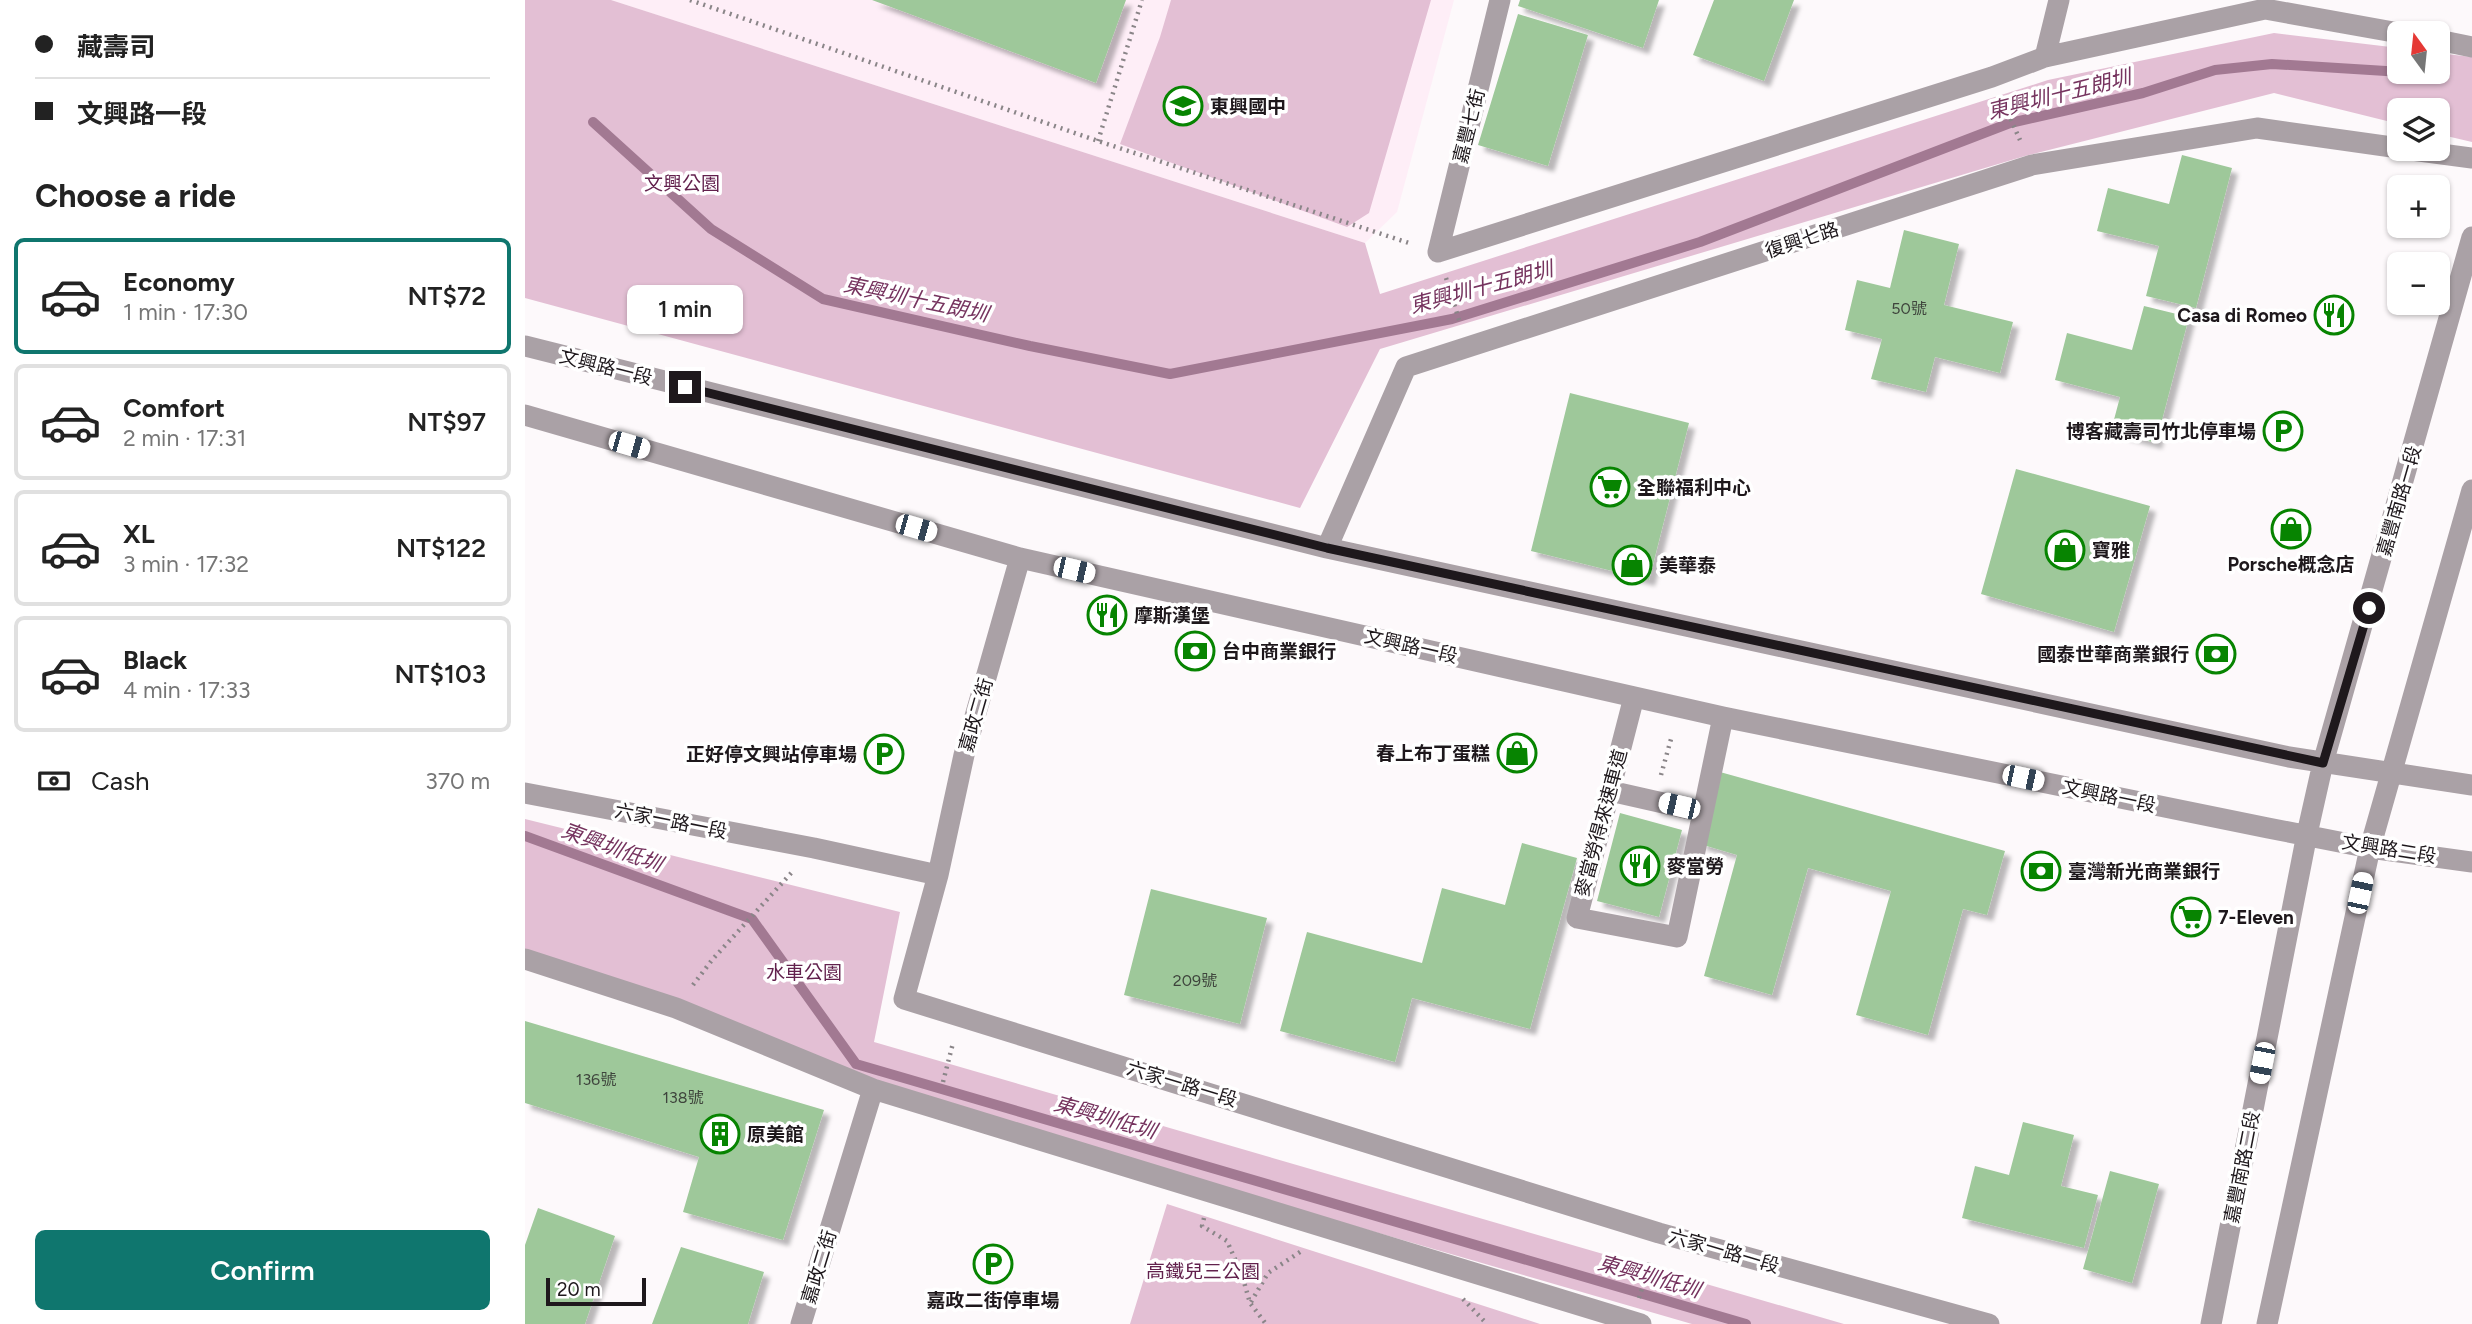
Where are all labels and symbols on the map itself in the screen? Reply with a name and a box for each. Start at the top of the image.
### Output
north arrow [2387,21,2450,84]
water label: 東興圳十五朗圳 [1985,63,2136,124]
school or university icon: 東興國中 [1162,85,1204,127]
street label: 嘉豐七街 [1449,86,1489,166]
place label: 東興國中 [1210,95,1286,118]
park label: 文興公園 [644,172,720,195]
street label: 復興七路 [1762,217,1842,263]
water label: 東興圳十五朗圳 [1407,255,1558,318]
water label: 東興圳十五朗圳 [842,271,993,327]
callout: 1 min [627,286,743,334]
restaurant icon: Casa di Romeo [2313,294,2355,336]
house number: 50號 [1891,299,1927,318]
place label: Casa di Romeo [2177,304,2307,327]
street label: 文興路一段 [557,344,655,390]
route end [669,371,701,403]
parking icon: 博客藏壽司竹北停車場 [2262,410,2304,452]
place label: 博客藏壽司竹北停車場 [2066,420,2256,443]
car [606,429,653,461]
street label: 嘉豐南路一段 [2372,443,2426,559]
supermarket icon: 全聯福利中心 [1589,466,1631,508]
place label: 全聯福利中心 [1637,476,1751,499]
shop icon: Porsche概念店 [2270,508,2312,550]
car [893,512,940,544]
shop icon: 寶雅 [2044,529,2086,571]
place label: 寶雅 [2092,539,2130,562]
shop icon: 美華泰 [1611,544,1653,586]
place label: Porsche概念店 [2227,553,2355,576]
place label: 美華泰 [1659,554,1716,577]
car [1052,555,1097,585]
route start [2353,592,2385,624]
restaurant icon: 摩斯漢堡 [1086,594,1128,636]
place label: 摩斯漢堡 [1134,604,1210,627]
street label: 文興路一段 [1362,624,1460,668]
bank icon: 台中商業銀行 [1174,630,1216,672]
bank icon: 國泰世華商業銀行 [2195,633,2237,675]
place label: 台中商業銀行 [1222,640,1336,663]
place label: 國泰世華商業銀行 [2037,643,2189,666]
street label: 嘉政二街 [954,675,998,755]
shop icon: 春上布丁蛋糕 [1496,732,1538,774]
parking icon: 正好停文興站停車場 [863,733,905,775]
place label: 春上布丁蛋糕 [1376,742,1490,765]
place label: 正好停文興站停車場 [686,743,857,766]
street label: 麥當勞得來速車道 [1570,747,1632,899]
car [2001,763,2046,793]
street label: 文興路一段 [2060,775,2158,817]
car [1657,791,1702,821]
street label: 六家一路一段 [613,799,729,843]
water label: 東興圳低圳 [558,817,668,878]
street label: 文興路二段 [2340,830,2438,868]
restaurant icon: 麥當勞 [1619,845,1661,887]
bank icon: 臺灣新光商業銀行 [2020,850,2062,892]
place label: 麥當勞 [1667,855,1724,878]
place label: 臺灣新光商業銀行 [2068,860,2220,883]
car [2346,870,2375,916]
supermarket icon: 7-Eleven [2170,896,2212,938]
place label: 7-Eleven [2218,906,2294,929]
park label: 水車公園 [766,961,842,984]
house number: 209號 [1173,971,1217,990]
car [2248,1040,2277,1086]
street label: 六家一路一段 [1124,1056,1240,1112]
house number: 136號 [576,1070,616,1089]
house number: 138號 [662,1088,704,1107]
water label: 東興圳低圳 [1051,1091,1162,1144]
street label: 嘉豐南路二段 [2220,1109,2264,1225]
building icon: 原美館 [699,1113,741,1155]
place label: 原美館 [747,1123,804,1146]
street label: 六家一路一段 [1666,1224,1782,1278]
street label: 嘉政二街 [797,1227,841,1307]
parking icon: 嘉政二街停車場 [972,1243,1014,1285]
water label: 東興圳低圳 [1595,1250,1706,1303]
park label: 高鐵兒三公園 [1146,1260,1260,1283]
scale bar [546,1275,646,1307]
place label: 嘉政二街停車場 [926,1289,1060,1312]

